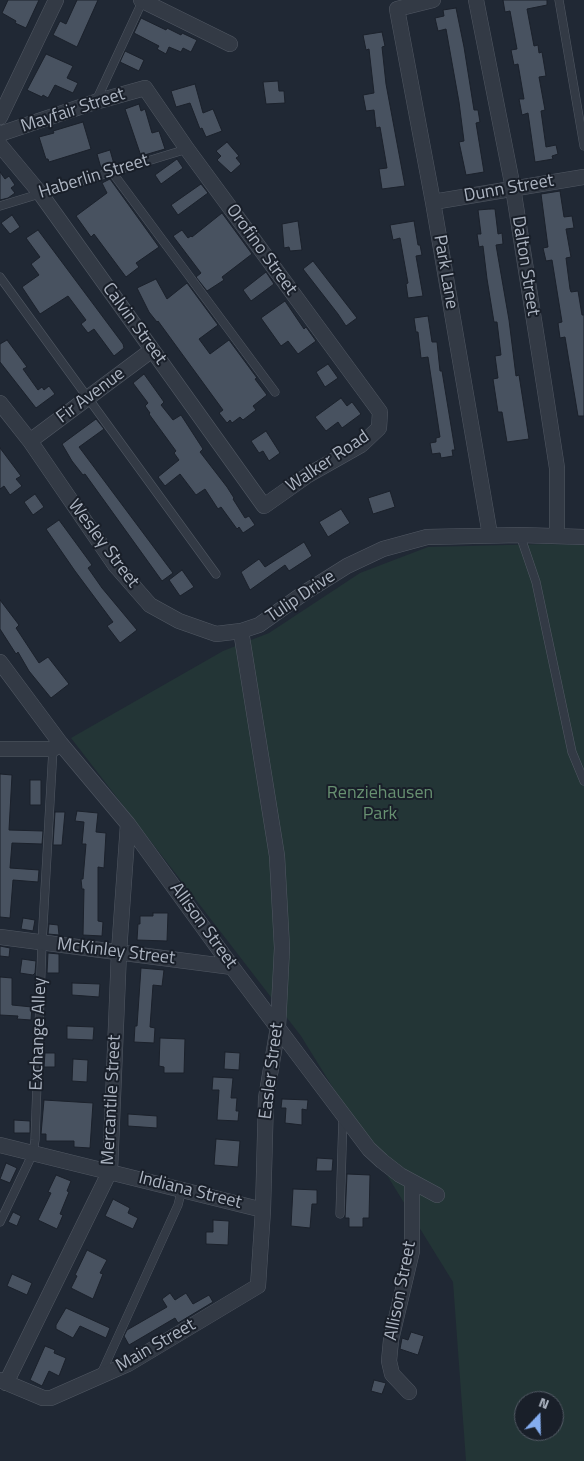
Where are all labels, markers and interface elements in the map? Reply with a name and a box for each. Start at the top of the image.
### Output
street label: Mayfair Street [18,84,128,138]
street label: Haberlin Street [36,150,152,204]
street label: Dunn Street [462,170,556,208]
street label: Orofino Street [221,200,301,300]
street label: Dalton Street [506,215,544,317]
street label: Park Lane [428,233,462,311]
street label: Calvin Street [97,279,171,369]
street label: Fir Avenue [53,363,129,429]
street label: Walker Road [282,426,374,498]
street label: Wesley Street [63,495,143,593]
street label: Tulip Drive [262,566,340,628]
park label: Renziehausen Park [327,783,433,826]
street label: Allison Street [165,879,241,973]
street label: McKinley Street [56,934,176,970]
street label: Exchange Alley [26,977,52,1091]
street label: Easler Street [255,1021,289,1121]
street label: Mercantile Street [98,1034,126,1166]
street label: Indiana Street [136,1168,244,1214]
street label: Allison Street [381,1239,421,1343]
street label: Main Street [112,1315,200,1377]
north arrow [514,1391,564,1441]
text: N [536,1391,552,1414]

